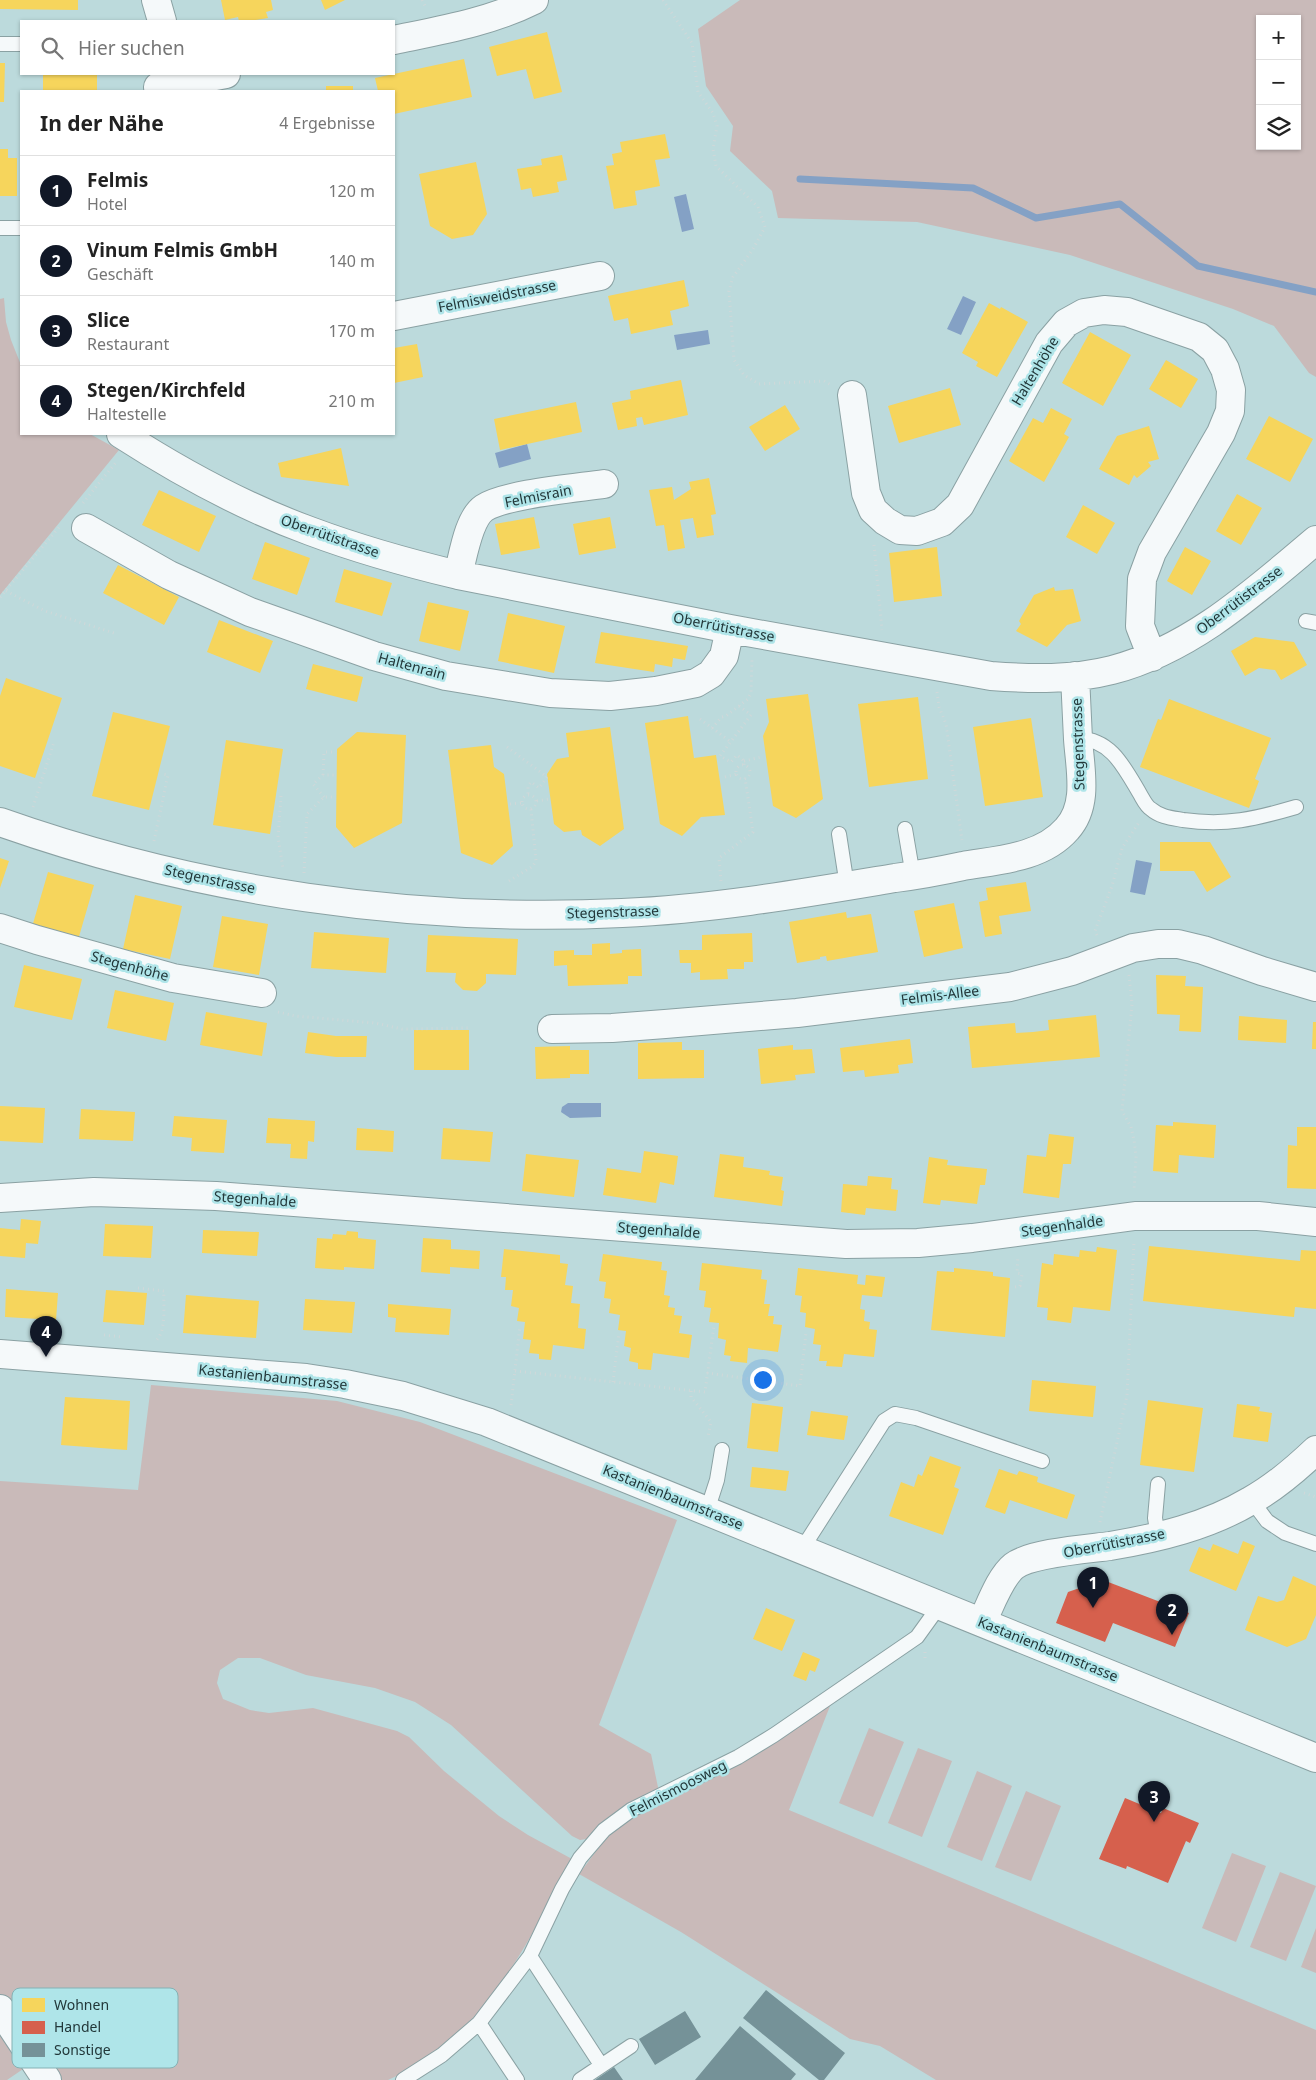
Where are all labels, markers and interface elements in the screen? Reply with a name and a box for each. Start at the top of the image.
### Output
map controls [1256,15,1301,150]
button: + [1256,15,1301,60]
search box [20,20,395,75]
icon: search [38,34,66,62]
text: Hier suchen [78,35,185,61]
button: − [1256,60,1301,105]
button: layers [1256,105,1301,150]
text: In der Nähe [40,109,164,137]
text: 4 Ergebnisse [279,112,375,134]
text: Felmis [87,167,148,193]
text: 1 [51,180,61,202]
text: 120 m [328,180,375,202]
text: Hotel [87,193,127,215]
text: Vinum Felmis GmbH [87,237,278,263]
text: 2 [51,250,61,272]
text: 140 m [328,250,375,272]
text: Geschäft [87,263,153,285]
street label: Felmisweidstrasse [436,275,558,316]
text: Slice [87,307,130,333]
text: 3 [51,320,61,342]
text: 170 m [328,320,375,342]
text: Restaurant [87,333,169,355]
street label: Haltenhöhe [1007,333,1063,409]
text: Stegen/Kirchfeld [87,377,246,403]
text: 4 [51,390,61,412]
text: 210 m [328,390,375,412]
text: Haltestelle [87,403,167,425]
street label: Felmisrain [503,480,573,511]
street label: Oberrütistrasse [278,510,382,561]
street label: Oberrütistrasse [1192,561,1286,638]
street label: Oberrütistrasse [672,607,776,646]
street label: Haltenrain [376,647,448,684]
street label: Stegenstrasse [1066,698,1089,790]
street label: Stegenstrasse [163,860,257,897]
street label: Stegenstrasse [567,900,659,923]
street label: Stegenhöhe [89,946,171,985]
street label: Felmis-Allee [900,980,980,1009]
street label: Stegenhalde [213,1186,297,1211]
street label: Stegenhalde [1020,1210,1104,1241]
street label: Stegenhalde [617,1217,701,1242]
pin: 4 [30,1316,62,1357]
street label: Kastanienbaumstrasse [198,1359,349,1394]
your location [750,1367,776,1393]
street label: Kastanienbaumstrasse [600,1460,746,1533]
street label: Oberrütistrasse [1062,1523,1166,1562]
pin: 1 [1077,1567,1109,1608]
pin: 2 [1156,1594,1188,1635]
street label: Kastanienbaumstrasse [975,1612,1121,1685]
street label: Felmismoosweg [626,1755,730,1820]
pin: 3 [1138,1781,1170,1822]
legend [12,1988,178,2068]
text: Wohnen [54,1995,109,2014]
text: Handel [54,2017,101,2036]
text: Sonstige [54,2040,111,2059]

